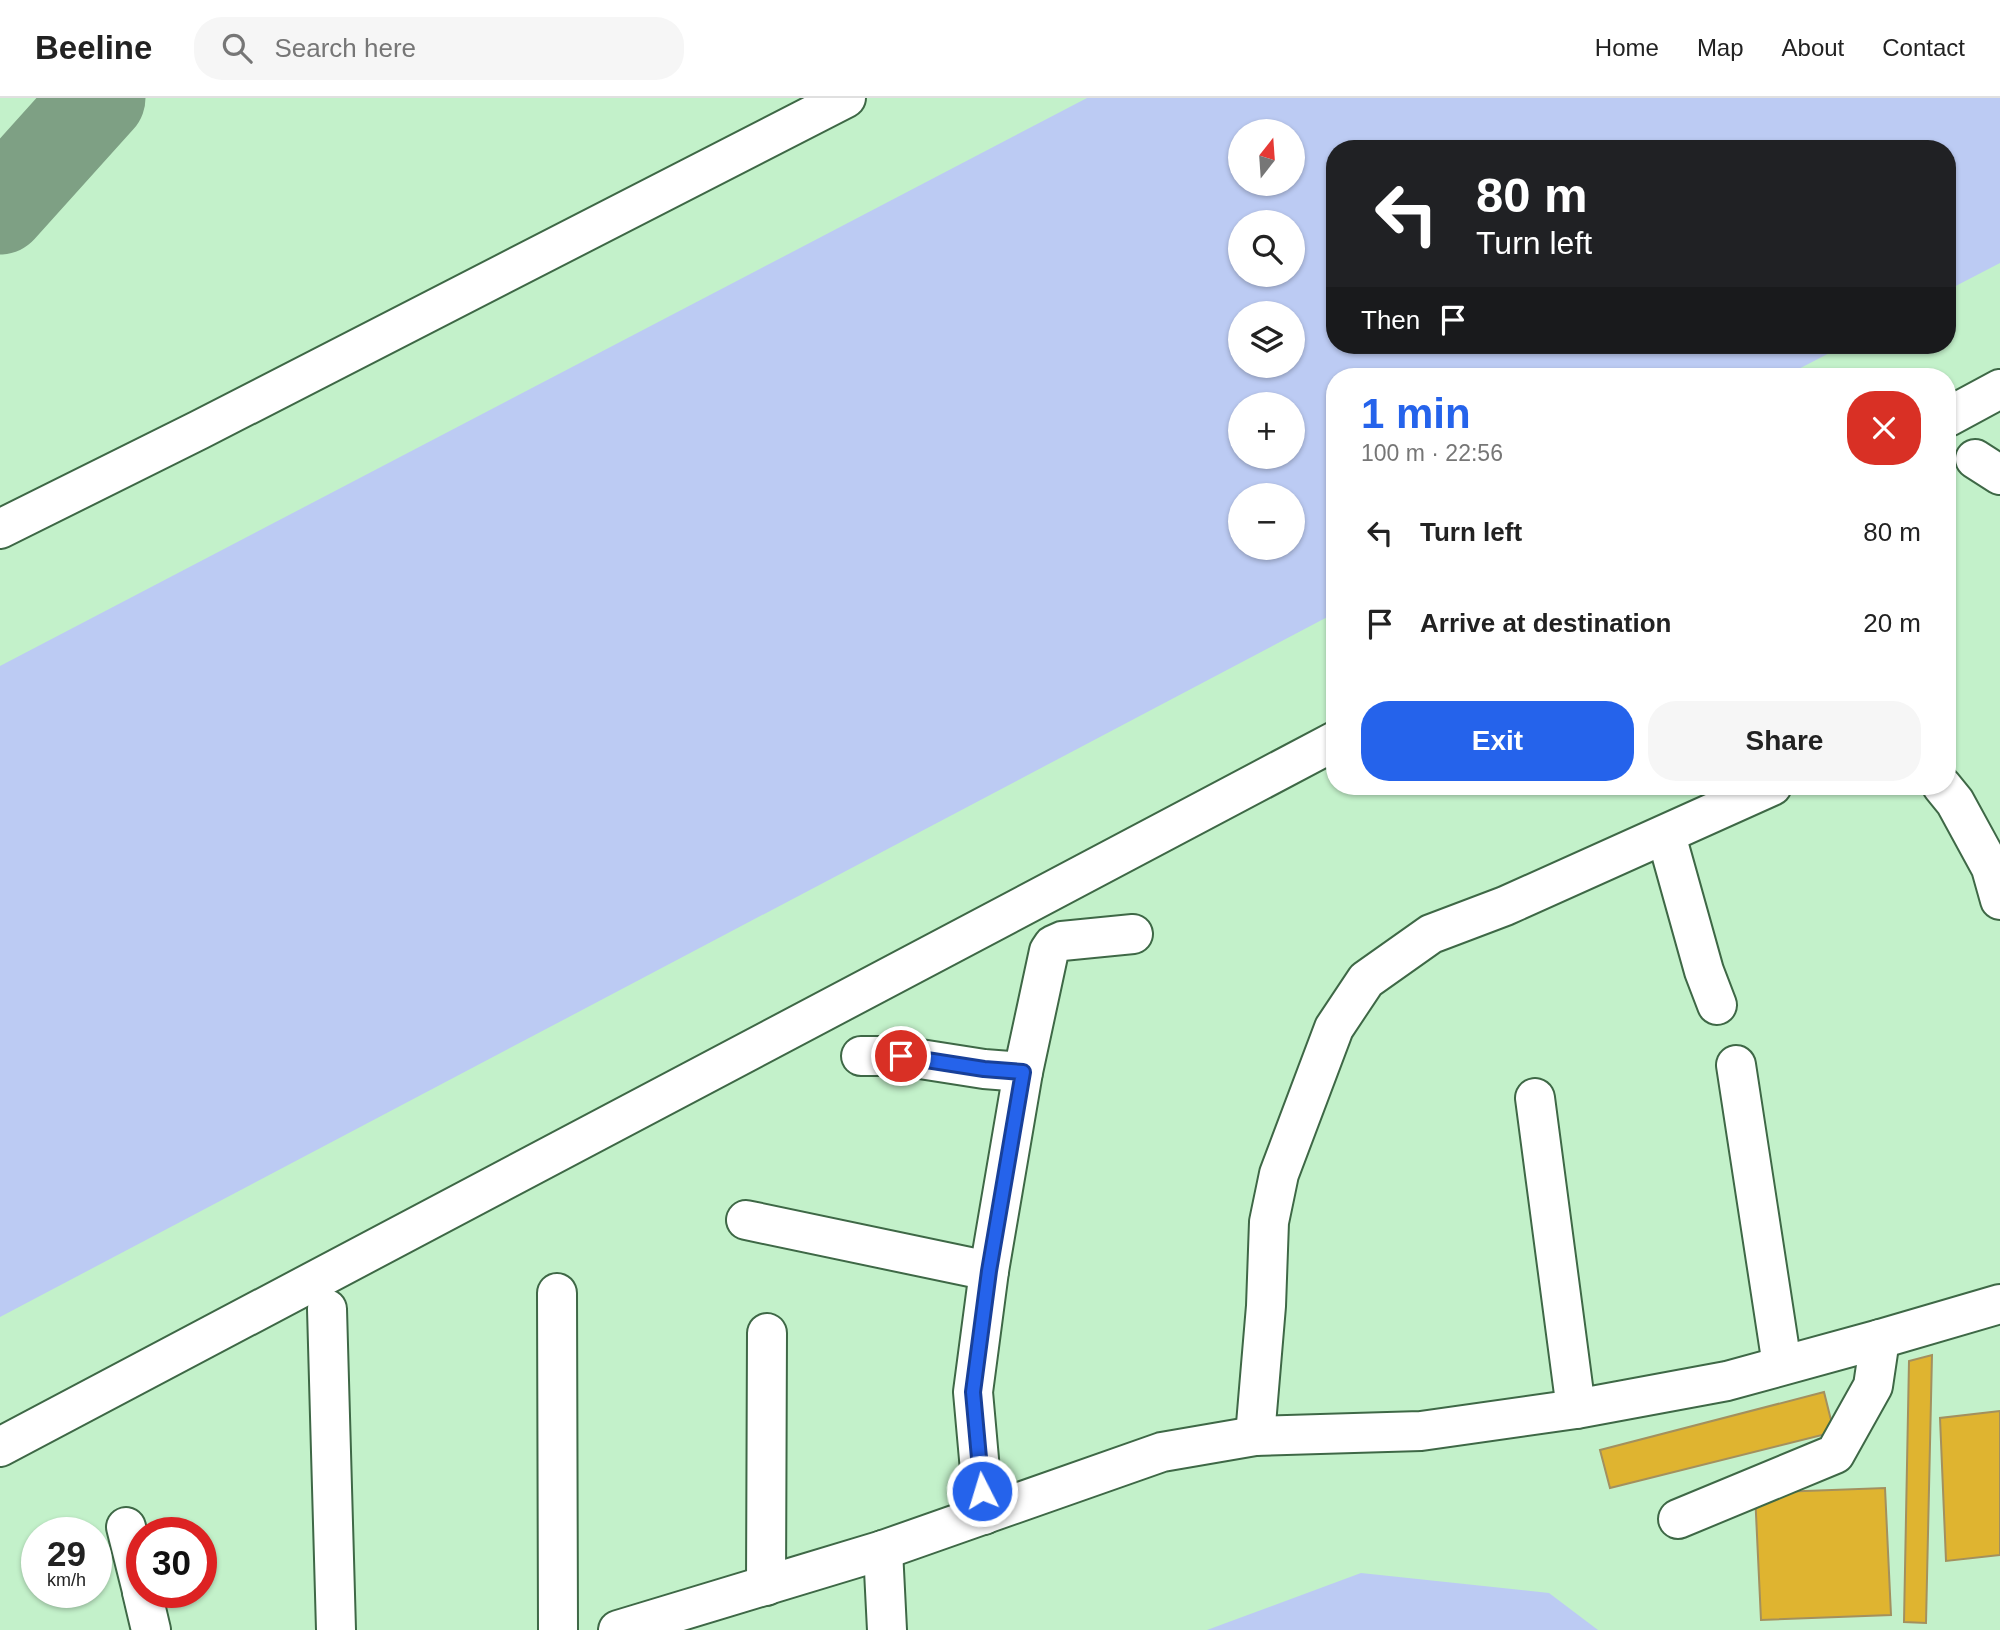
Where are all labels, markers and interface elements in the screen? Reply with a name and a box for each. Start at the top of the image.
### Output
search box [194,17,684,80]
text: Beeline [35,29,152,66]
icon: search [218,29,256,67]
text: Search here [274,33,416,63]
text: Home [1595,34,1659,61]
text: Map [1697,34,1744,61]
text: About [1782,34,1844,61]
text: Contact [1882,34,1965,61]
north arrow [1228,119,1306,196]
map controls [1228,119,1305,560]
icon: left [1361,168,1452,259]
text: 80 m [1476,168,1588,222]
button: search [1228,210,1305,287]
text: Turn left [1476,225,1592,261]
button: layers [1228,301,1305,378]
icon: arrive [1434,301,1472,339]
text: Then [1361,305,1420,335]
text: 1 min [1361,390,1471,437]
button: close [1847,391,1921,465]
button: + [1228,392,1305,469]
text: 100 m · 22:56 [1361,440,1503,466]
button: − [1228,483,1305,560]
icon: left [1361,514,1399,552]
text: Turn left [1420,517,1522,547]
text: 80 m [1863,517,1921,547]
icon: arrive [1361,605,1399,643]
text: Arrive at destination [1420,608,1671,638]
text: 20 m [1863,608,1921,638]
button: Exit [1361,701,1634,781]
button: Share [1648,701,1921,781]
pin [871,1026,931,1086]
icon: arrive [882,1037,920,1075]
position arrow [945,1454,1019,1528]
speed limit sign: 30 [126,1517,217,1608]
text: 29 [47,1534,86,1573]
text: km/h [47,1570,86,1590]

